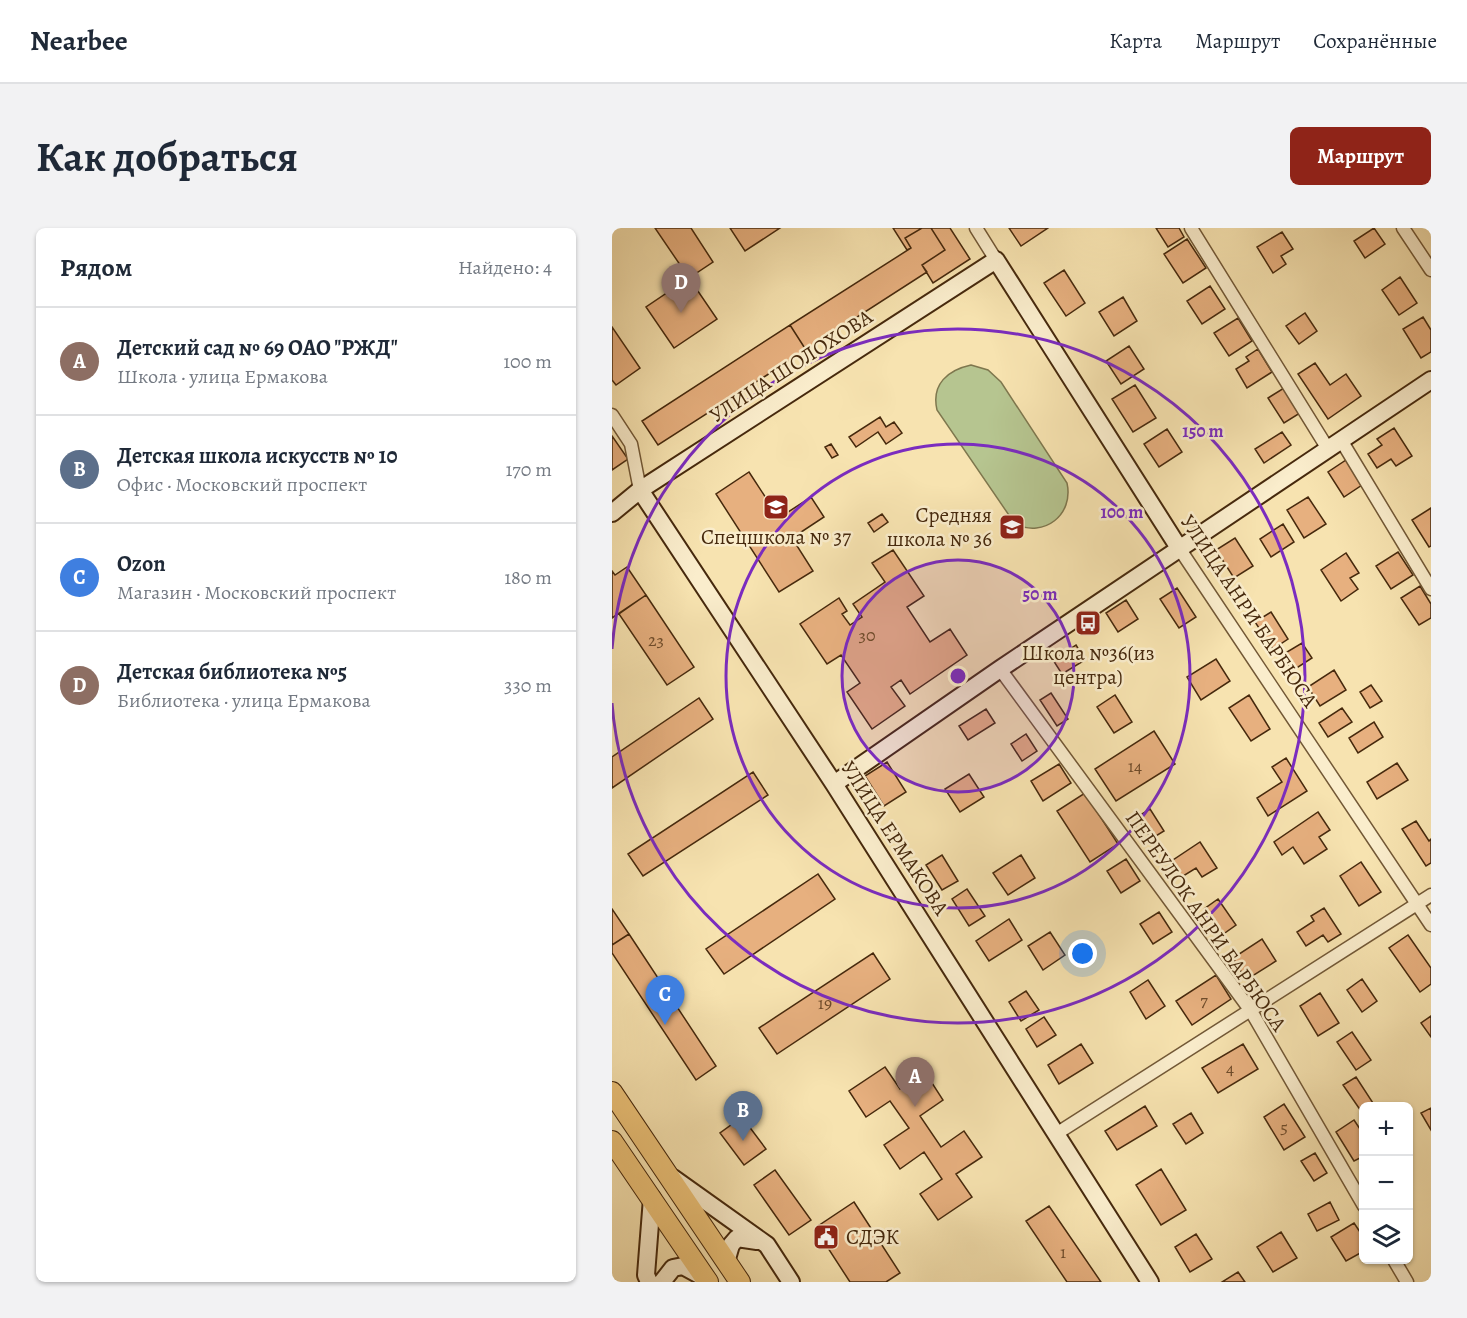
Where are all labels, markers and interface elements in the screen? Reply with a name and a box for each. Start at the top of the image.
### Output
text: Nearbee [30,22,128,60]
text: Карта [1109,27,1162,55]
text: Маршрут [1195,27,1280,55]
text: Сохранённые [1313,27,1437,55]
button: Маршрут [1290,127,1431,185]
text: Как добраться [36,128,298,185]
text: Рядом [60,250,132,285]
text: Найдено: 4 [458,254,552,281]
pin: D [662,264,700,313]
street label: УЛИЦА ШОЛОХОВА [704,302,878,429]
text: Детский сад № 69 ОАО "РЖД" [117,333,398,363]
text: A [73,348,86,375]
text: 100 m [503,348,552,375]
text: Школа · улица Ермакова [117,363,328,390]
text: 150 m [1182,419,1224,443]
text: Детская школа искусств № 10 [117,441,398,471]
text: B [73,456,86,483]
text: 170 m [506,456,552,483]
text: Офис · Московский проспект [117,471,367,498]
school or university icon: Спецшкола № 37 [761,492,791,522]
text: 100 m [1101,500,1143,524]
place label: Средняя школа № 36 [887,501,992,553]
street label: УЛИЦА АНРИ БАРБЮСА [1174,509,1324,714]
school or university icon: Средняя школа № 36 [997,512,1027,542]
place label: Спецшкола № 37 [701,523,851,551]
text: Ozon [117,549,166,579]
text: C [73,564,86,591]
text: 180 m [504,564,552,591]
text: Магазин · Московский проспект [117,579,396,606]
text: 50 m [1023,582,1057,606]
bus stop icon: Школа №36(из центра) [1073,608,1103,638]
house number: 30 [858,623,876,647]
house number: 23 [648,628,664,652]
place label: Школа №36(из центра) [1021,639,1155,691]
text: Детская библиотека №5 [117,657,347,687]
centre of rings [948,666,968,686]
text: D [73,672,86,699]
text: 330 m [504,672,552,699]
text: Библиотека · улица Ермакова [117,687,371,714]
house number: 14 [1128,754,1142,778]
street label: УЛИЦА ЕРМАКОВА [835,756,956,921]
street label: ПЕРЕУЛОК АНРИ БАРБЮСА [1119,805,1293,1037]
your location [1068,939,1097,968]
pin: C [646,976,684,1025]
house number: 7 [1200,988,1208,1012]
house number: 19 [818,991,832,1015]
house number: 4 [1226,1056,1234,1080]
pin: A [896,1058,934,1107]
pin: B [724,1092,762,1141]
map controls [1359,1102,1413,1264]
button: + [1359,1102,1413,1156]
house number: 5 [1280,1115,1288,1139]
button: − [1359,1156,1413,1210]
button: layers [1359,1210,1413,1264]
public building icon: СДЭК [811,1222,841,1252]
place label: СДЭК [846,1223,900,1251]
house number: 1 [1060,1240,1066,1264]

